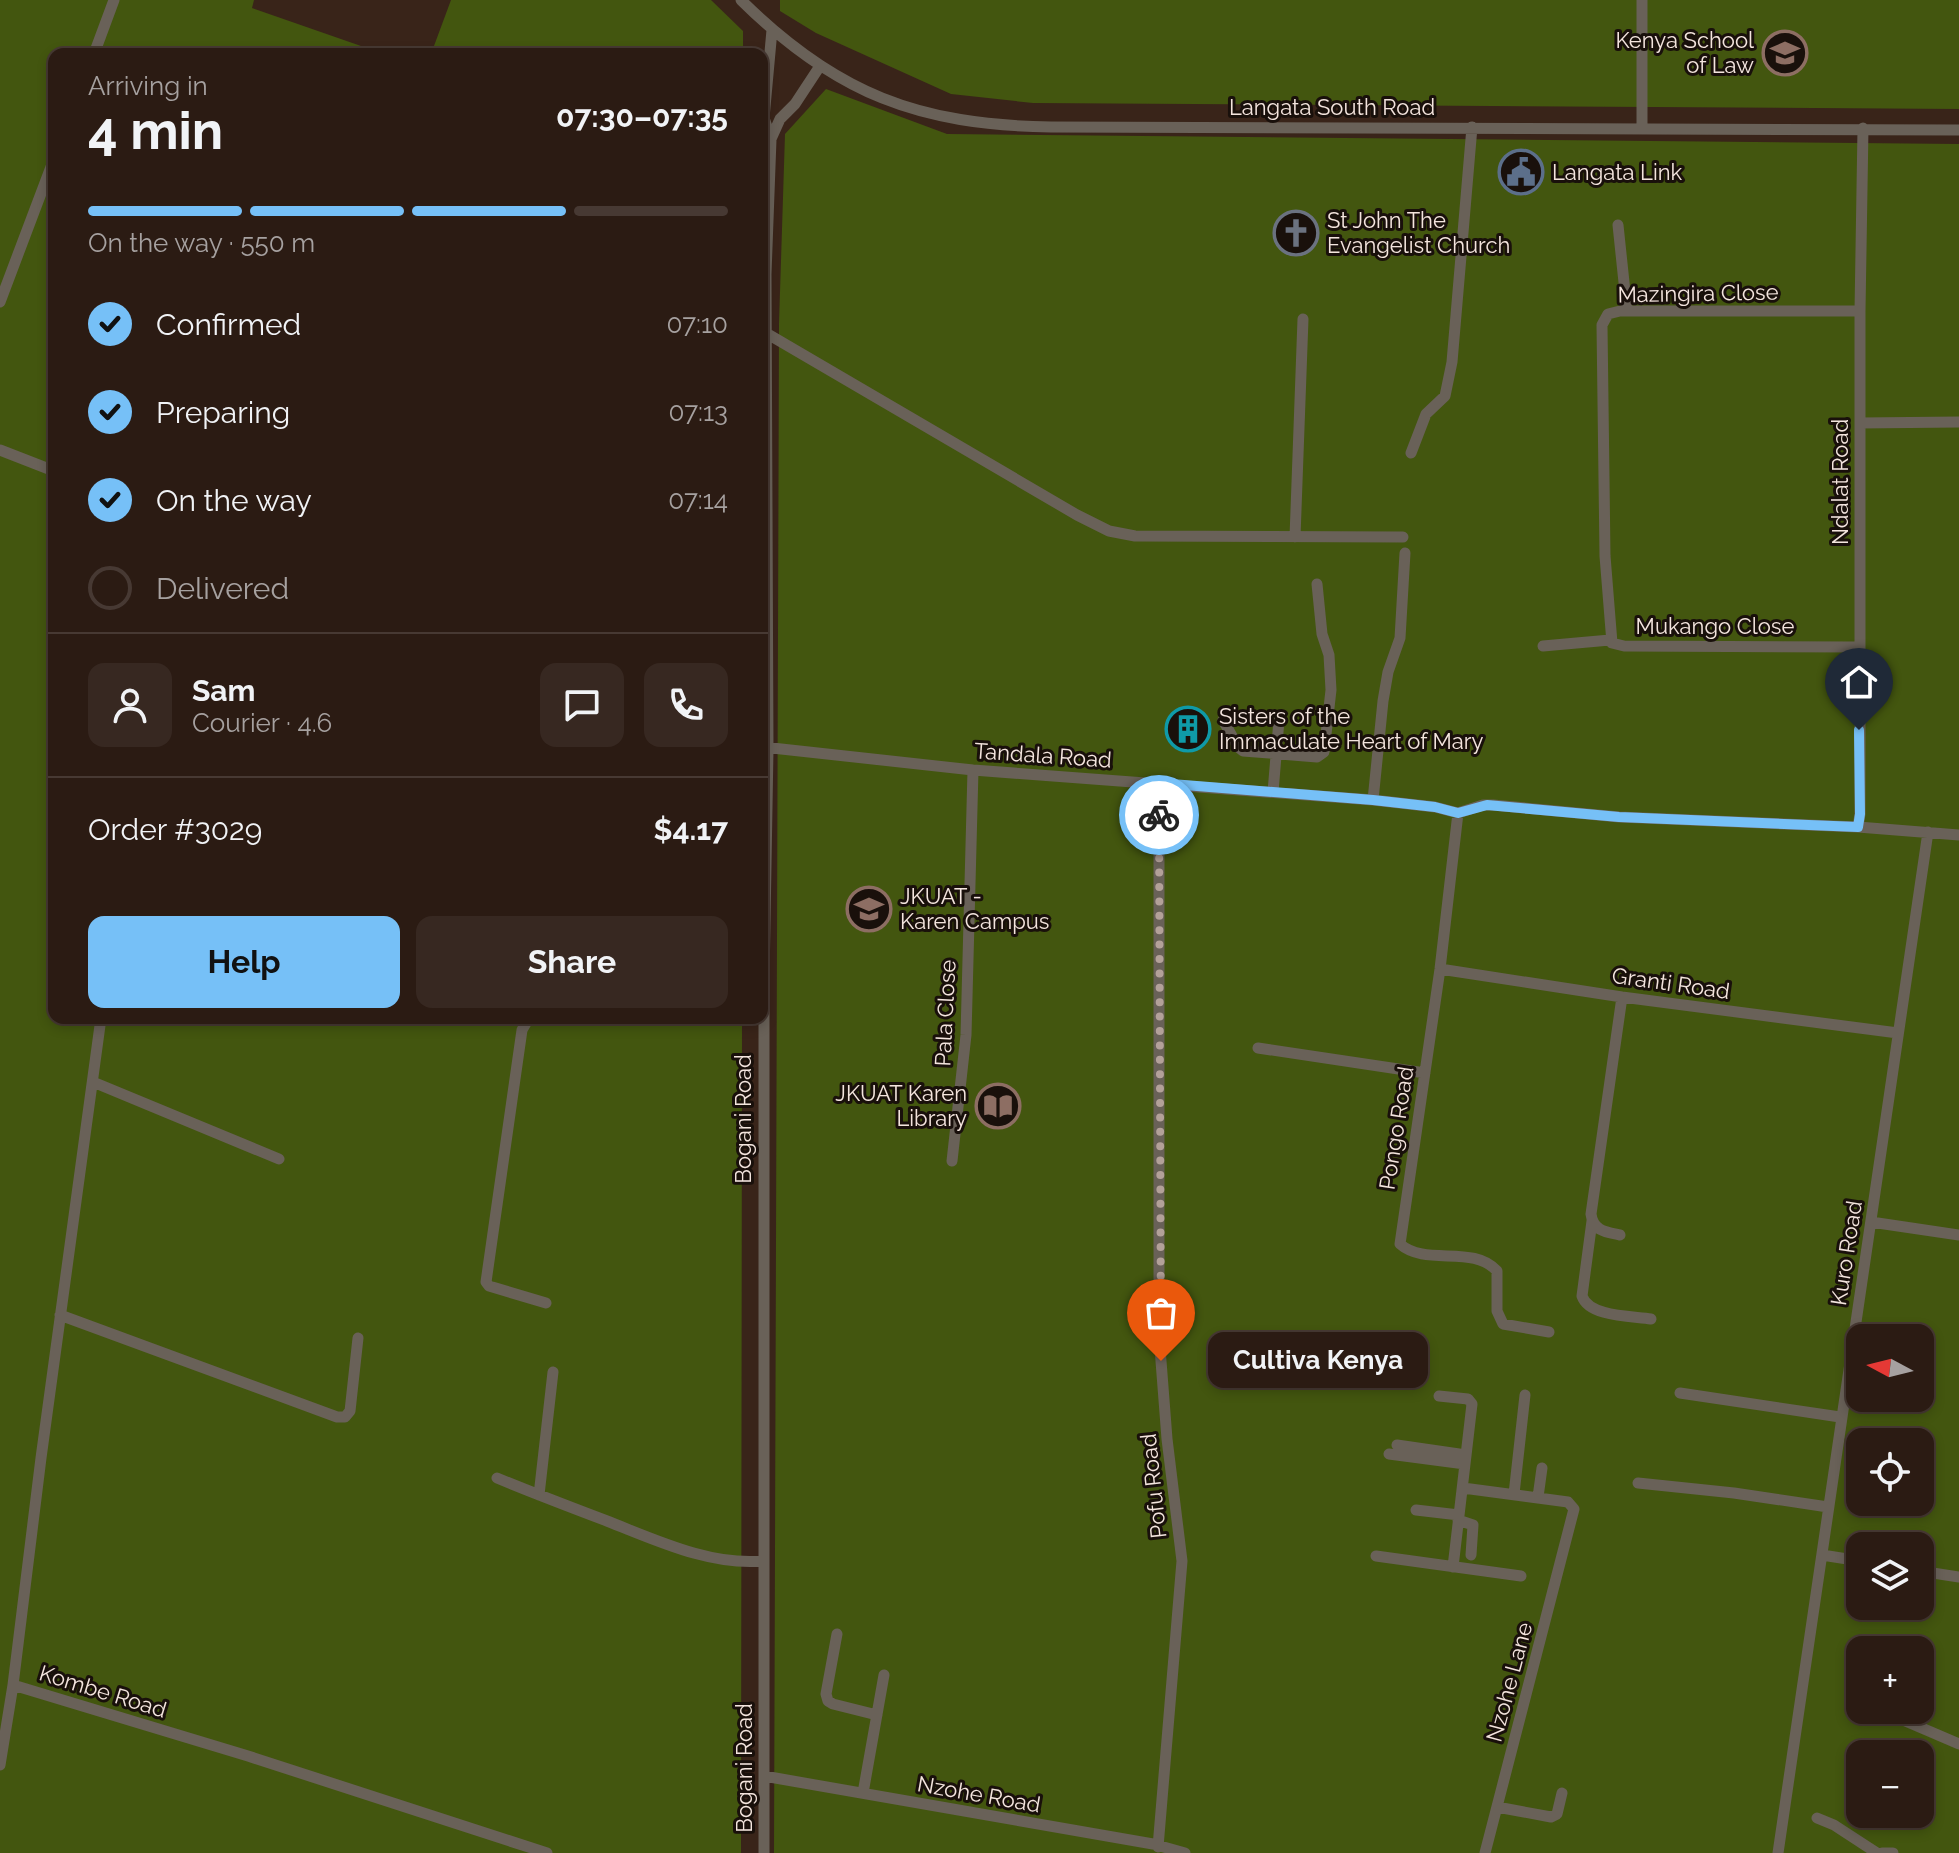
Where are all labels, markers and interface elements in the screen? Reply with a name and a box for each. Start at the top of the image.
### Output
place label: Kenya School of Law [1615,27,1754,78]
school or university icon: Kenya School of Law [1761,29,1809,77]
text: Arriving in [88,71,208,101]
street label: Langata South Road [1229,94,1435,120]
text: 07:30–07:35 [556,99,728,134]
text: 4 min [88,100,223,161]
public building icon: Langata Link [1497,148,1545,196]
place label: Langata Link [1552,159,1683,185]
place label: St John The Evangelist Church [1327,207,1510,258]
church icon: St John The Evangelist Church [1272,209,1320,257]
text: On the way · 550 m [88,228,315,258]
street label: Mazingira Close [1617,279,1779,307]
icon: check [88,302,132,346]
text: Confirmed [156,307,301,342]
text: 07:10 [666,309,728,339]
icon: check [88,390,132,434]
text: Preparing [156,395,290,430]
text: 07:13 [668,397,728,427]
street label: Ndalat Road [1827,419,1853,545]
icon: check [88,478,132,522]
text: On the way [156,483,312,518]
text: 07:14 [668,485,728,515]
text: Delivered [156,571,289,606]
street label: Mukango Close [1636,613,1794,639]
pin [1825,648,1893,730]
icon: home [1837,660,1881,704]
button: person [88,663,172,747]
button: chat [540,663,624,747]
button: phone [644,663,728,747]
text: Sam [192,673,255,708]
place label: Sisters of the Immaculate Heart of Mary [1219,703,1483,754]
building icon: Sisters of the Immaculate Heart of Mary [1164,705,1212,753]
text: Courier · 4.6 [192,708,332,738]
street label: Tandala Road [973,737,1113,773]
courier [1119,775,1199,855]
icon: bike [1137,793,1181,837]
text: Order #3029 [88,812,262,847]
text: $4.17 [653,812,728,847]
place label: JKUAT - Karen Campus [900,883,1049,934]
school or university icon: JKUAT - Karen Campus [845,885,893,933]
button: Help [88,916,400,1008]
button: Share [416,916,728,1008]
street label: Pala Close [929,959,961,1067]
street label: Granti Road [1610,962,1732,1004]
street label: Bogani Road [730,1054,756,1184]
street label: Pongo Road [1373,1065,1419,1191]
place label: JKUAT Karen Library [835,1080,967,1131]
library icon: JKUAT Karen Library [974,1082,1022,1130]
street label: Kuro Road [1825,1199,1867,1307]
pin [1127,1279,1195,1361]
icon: bag [1139,1291,1183,1335]
north arrow [1846,1324,1934,1412]
map controls [1846,1324,1934,1828]
callout: Cultiva Kenya [1209,1333,1429,1389]
text: Cultiva Kenya [1233,1345,1403,1375]
button: locate [1846,1428,1934,1516]
street label: Pofu Road [1135,1432,1171,1540]
button: layers [1846,1532,1934,1620]
street label: Nzohe Lane [1481,1619,1537,1745]
button: + [1846,1636,1934,1724]
street label: Kombe Road [36,1659,170,1723]
street label: Bogani Road [731,1703,757,1833]
button: − [1846,1740,1934,1828]
street label: Nzohe Road [915,1770,1043,1818]

